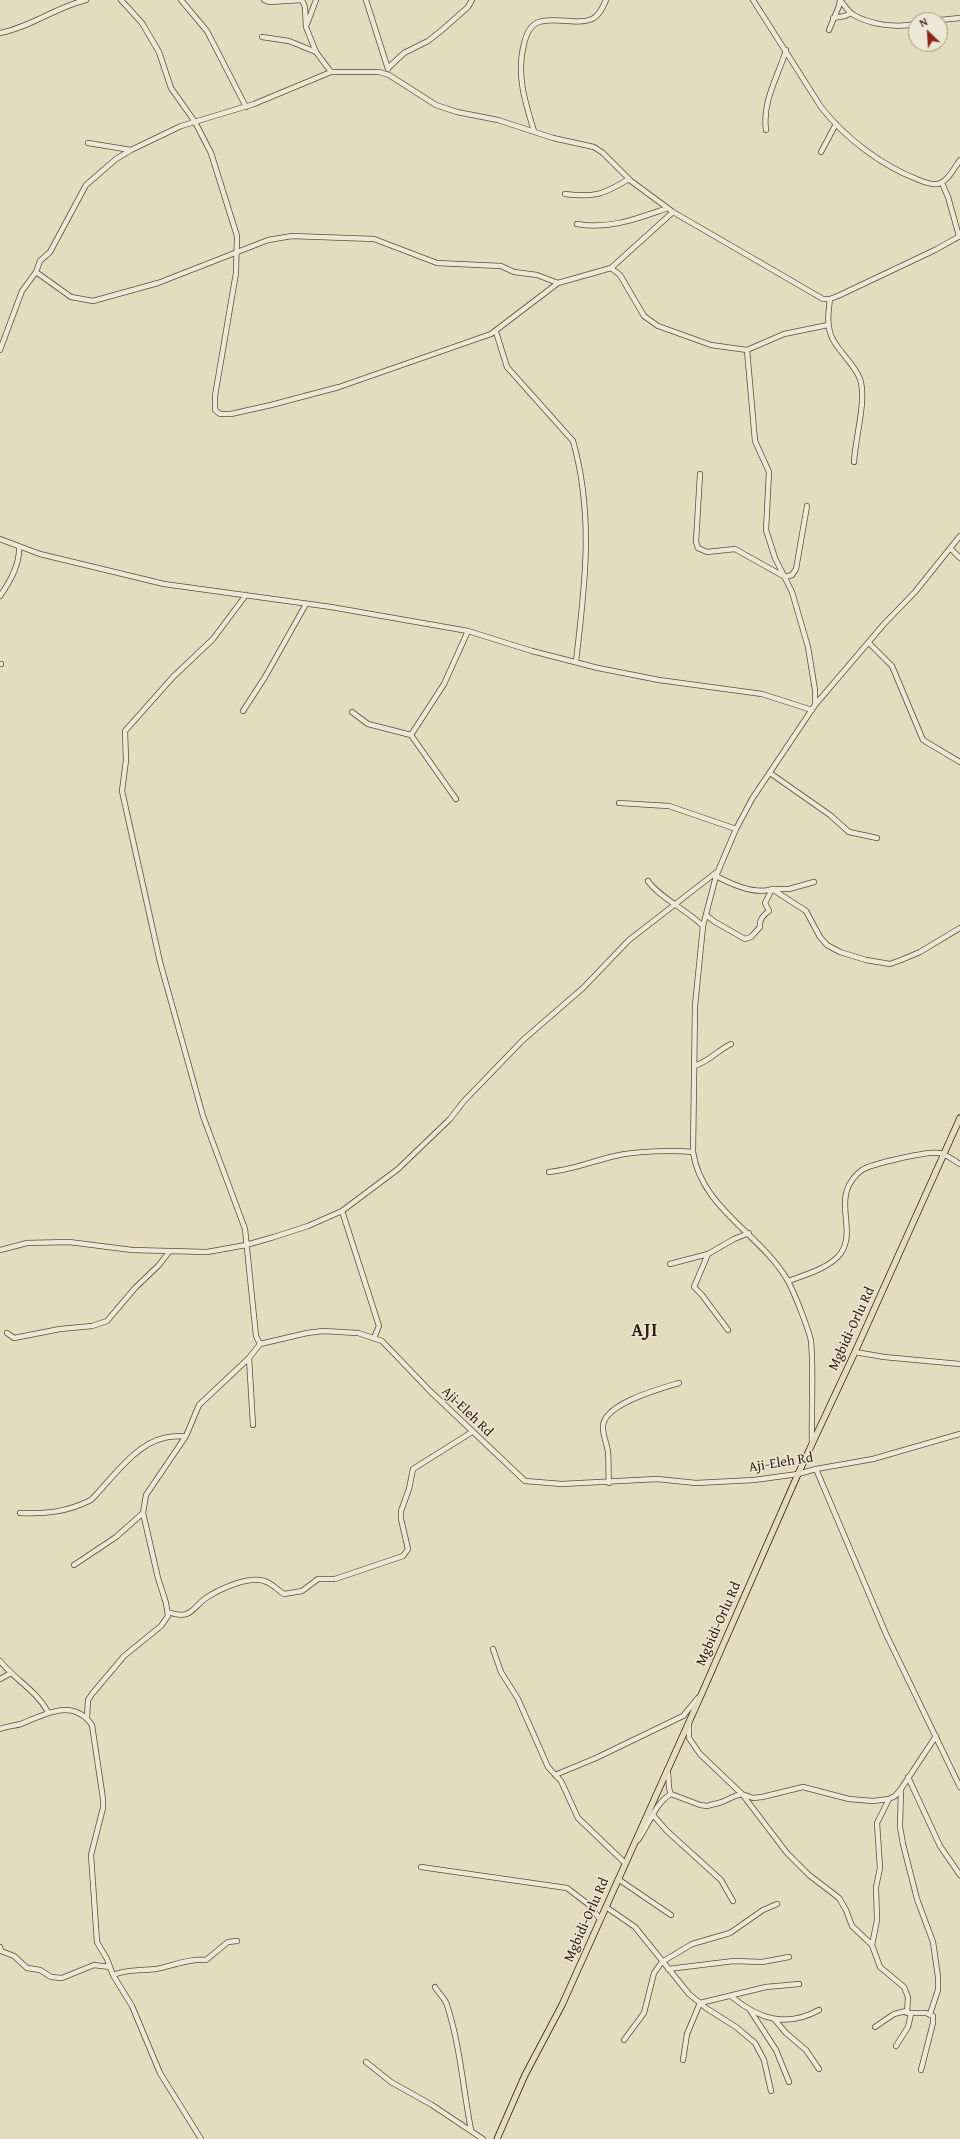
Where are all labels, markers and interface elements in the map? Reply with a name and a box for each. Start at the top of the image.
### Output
north arrow [908,12,948,52]
text: N [917,13,930,31]
street label: Mgbidi-Orlu Rd [825,1285,879,1373]
district label: AJI [632,1320,658,1342]
street label: Aji-Eleh Rd [438,1383,496,1441]
street label: Aji-Eleh Rd [748,1450,814,1476]
street label: Mgbidi-Orlu Rd [693,1579,745,1669]
street label: Mgbidi-Orlu Rd [561,1875,613,1965]

